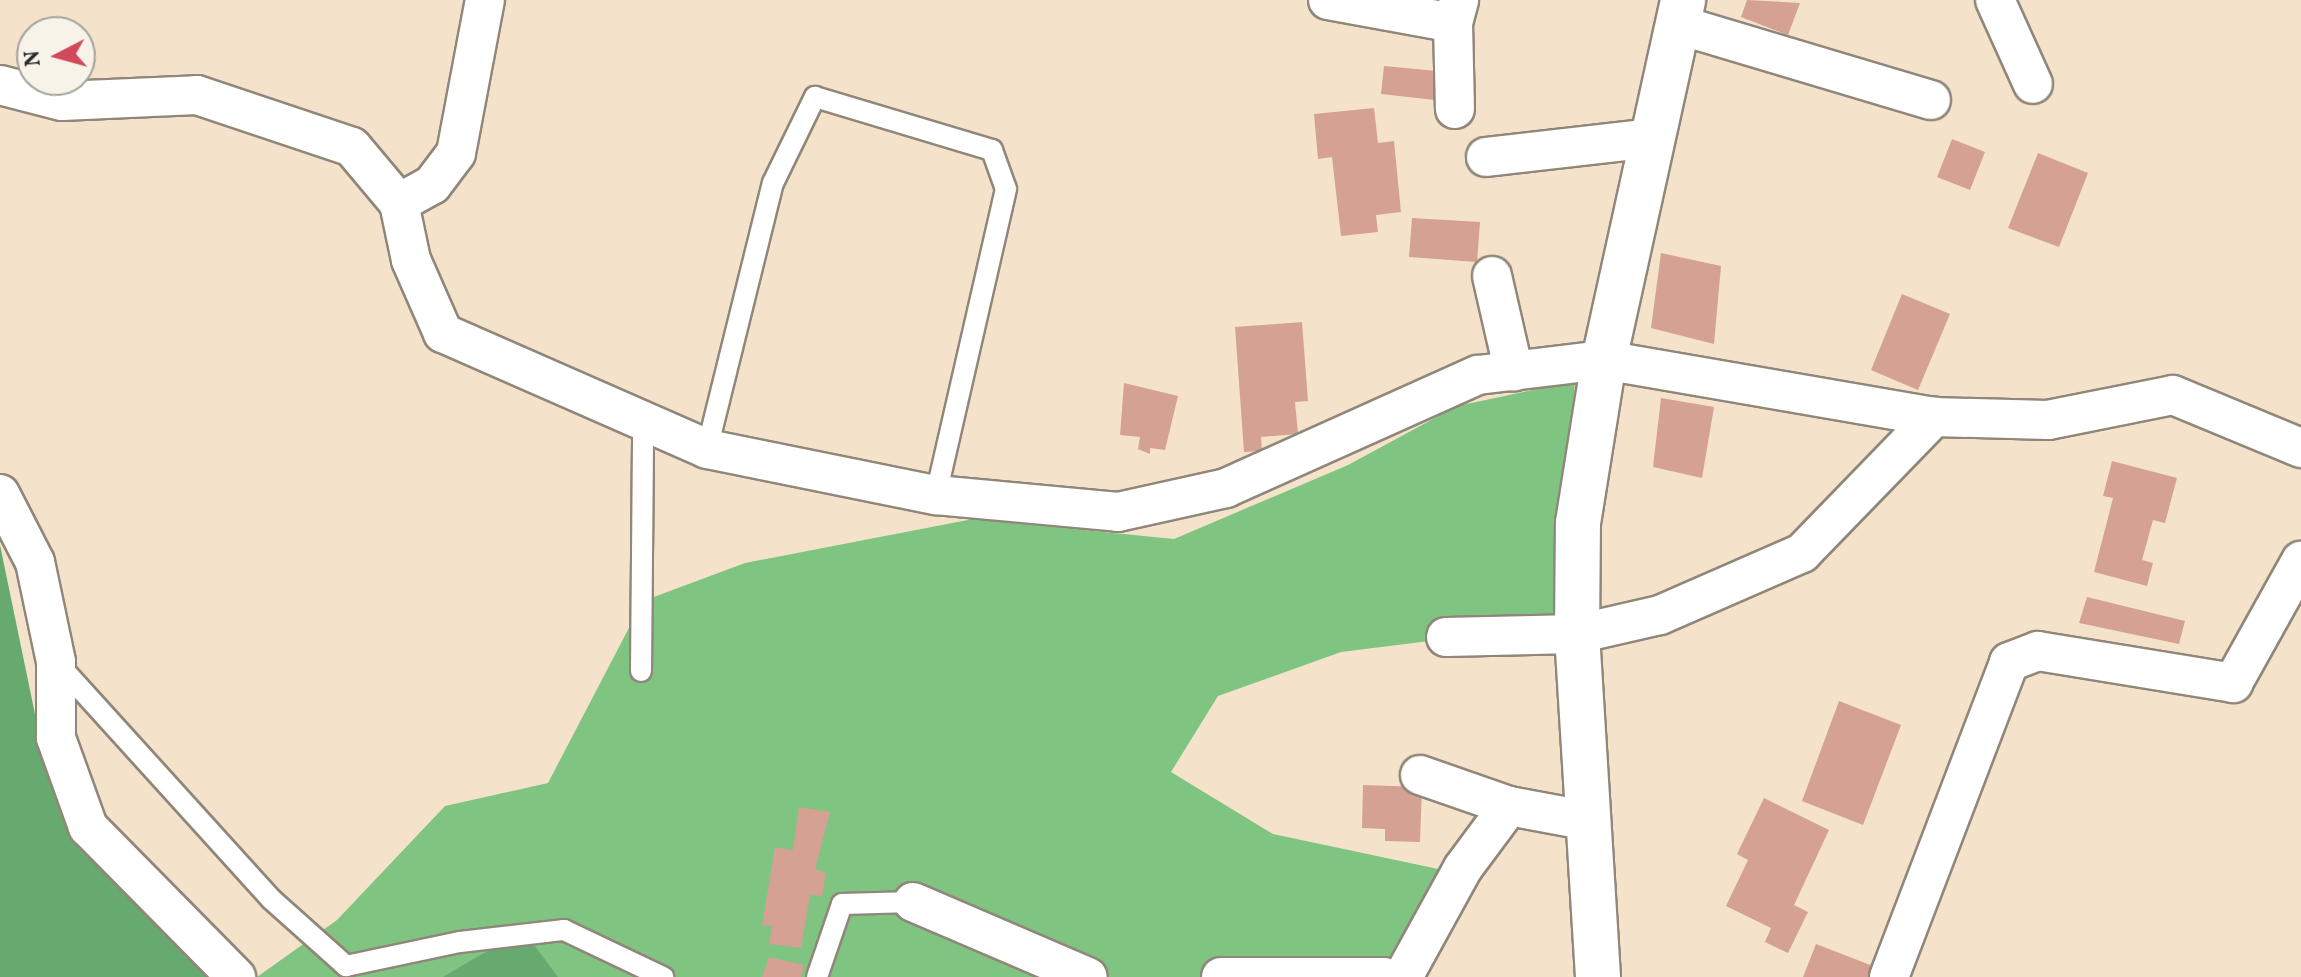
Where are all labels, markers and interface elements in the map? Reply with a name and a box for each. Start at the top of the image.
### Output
north arrow [16,16,96,96]
text: N [17,49,50,68]

